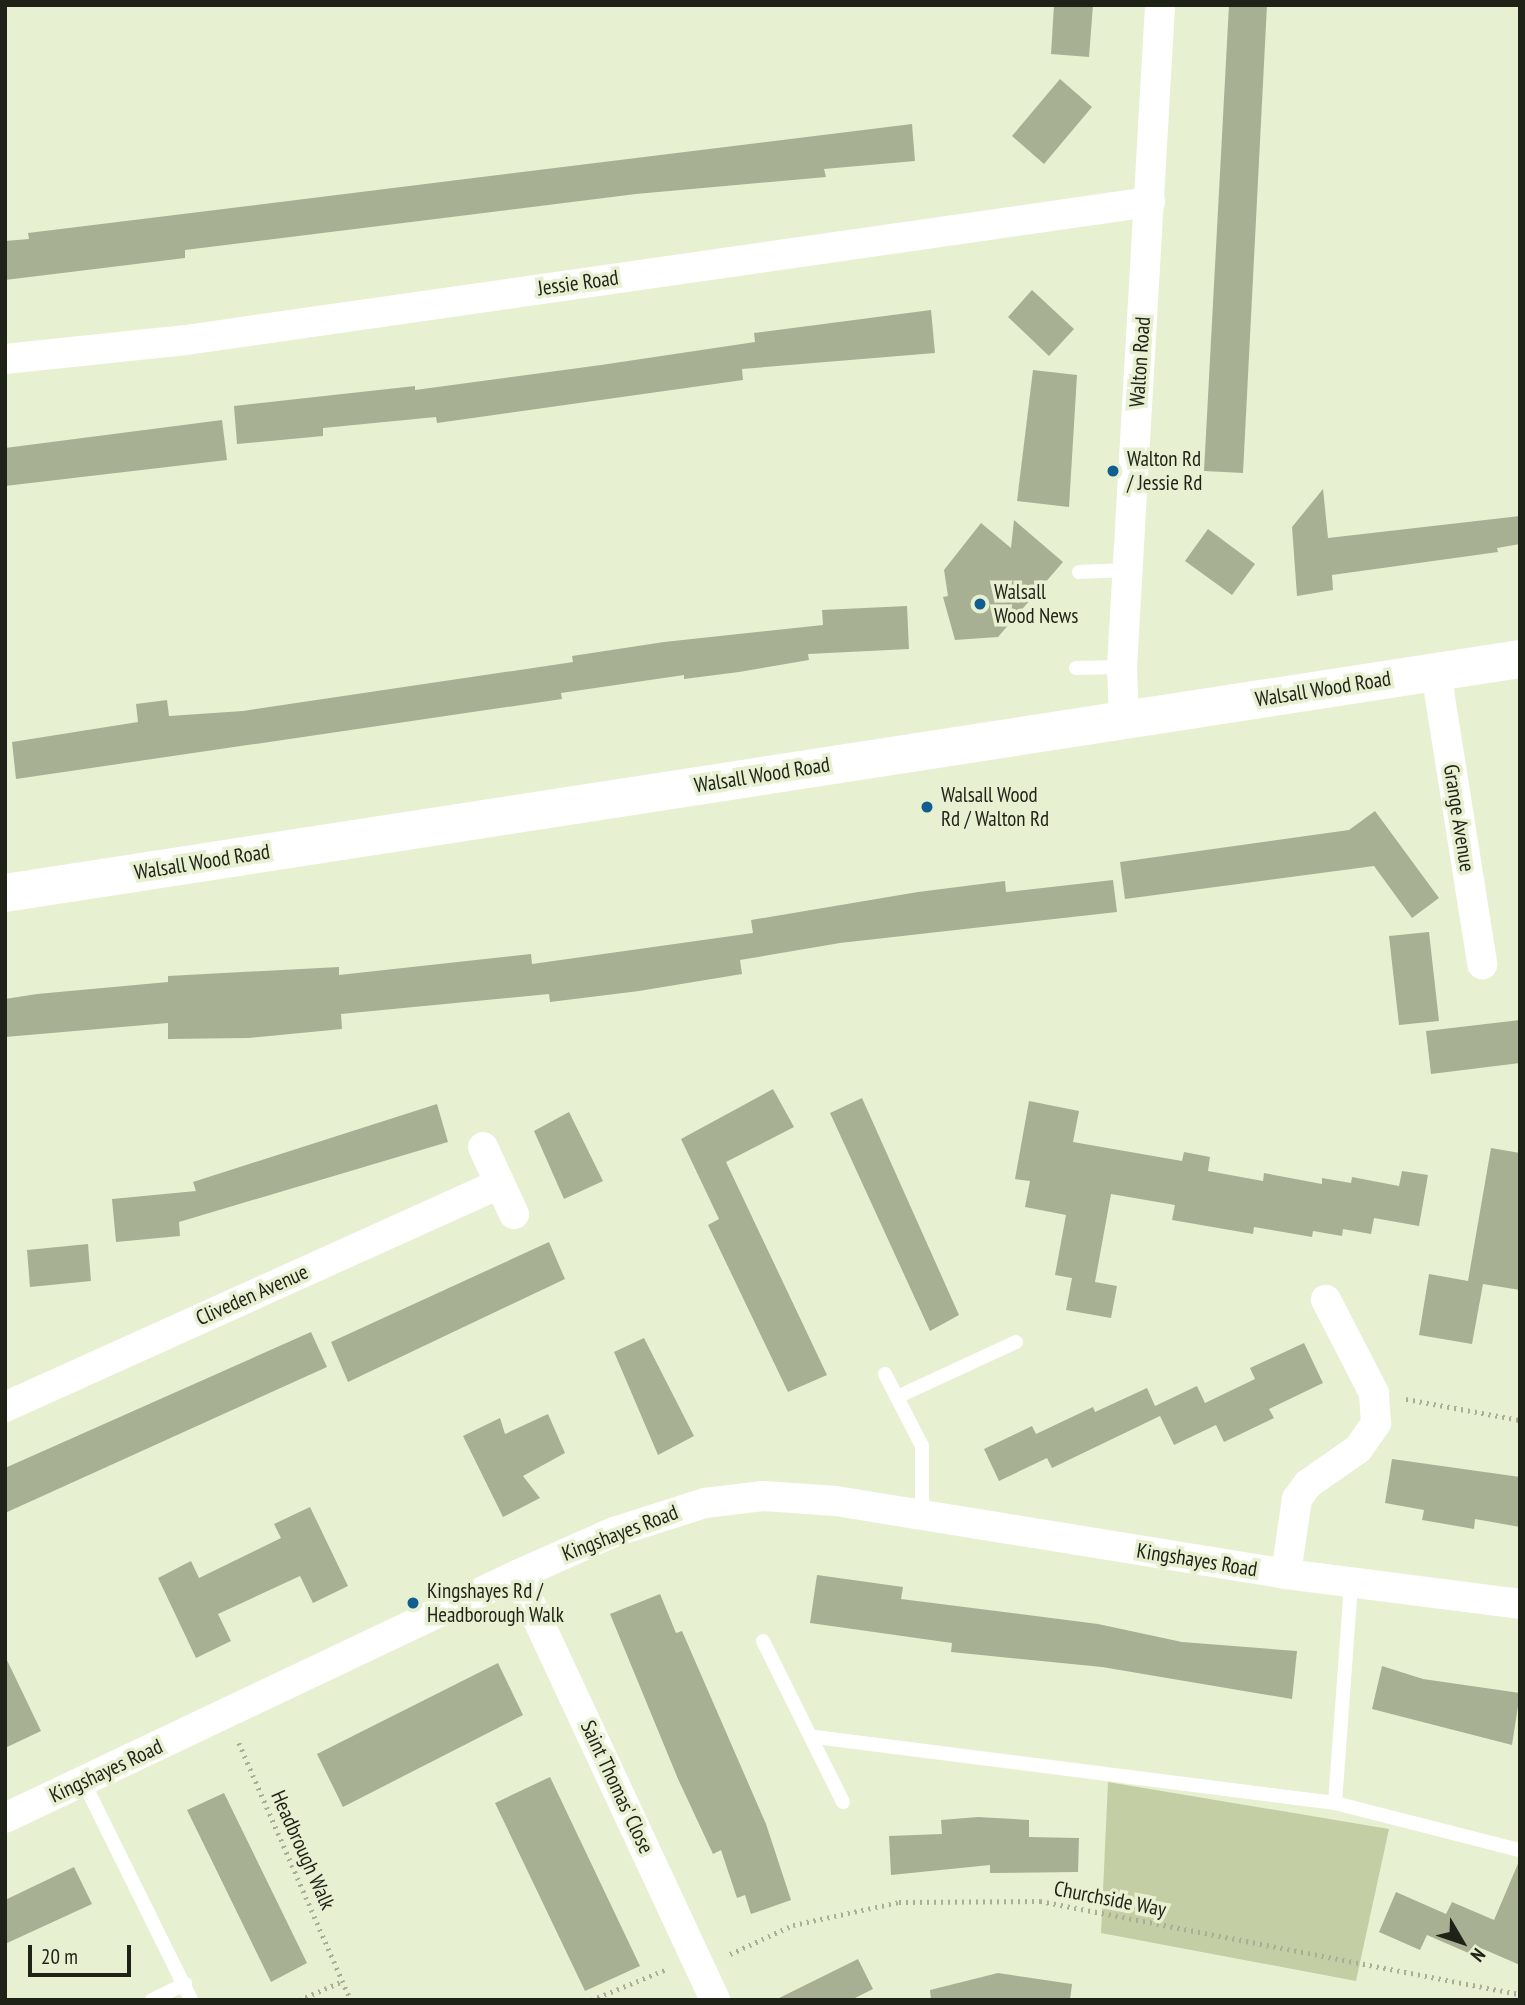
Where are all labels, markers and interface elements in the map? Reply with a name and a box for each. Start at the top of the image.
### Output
street label: Jessie Road [536,265,620,301]
street label: Walton Road [1124,316,1156,408]
place label: Walton Rd / Jessie Rd [1127,446,1202,496]
marker: Walton Rd / Jessie Rd [1105,463,1121,479]
place label: Walsall Wood News [994,579,1078,629]
marker: Walsall Wood News [972,596,988,612]
street label: Walsall Wood Road [1253,666,1393,712]
street label: Walsall Wood Road [692,752,832,798]
street label: Grange Avenue [1438,762,1480,874]
place label: Walsall Wood Rd / Walton Rd [941,782,1049,832]
marker: Walsall Wood Rd / Walton Rd [919,799,935,815]
street label: Walsall Wood Road [132,839,272,885]
street label: Cliveden Avenue [192,1259,312,1331]
street label: Kingshayes Road [559,1499,681,1567]
street label: Kingshayes Road [1135,1538,1259,1582]
place label: Kingshayes Rd / Headborough Walk [427,1578,564,1628]
marker: Kingshayes Rd / Headborough Walk [405,1595,421,1611]
street label: Saint Thomas' Close [575,1716,659,1858]
street label: Kingshayes Road [45,1734,167,1808]
street label: Headbrough Walk [265,1786,341,1914]
street label: Churchside Way [1052,1876,1168,1922]
north arrow [1427,1907,1497,1977]
scale bar [32,1932,135,1976]
text: 20 m [41,1943,78,1970]
text: N [1466,1944,1491,1967]

